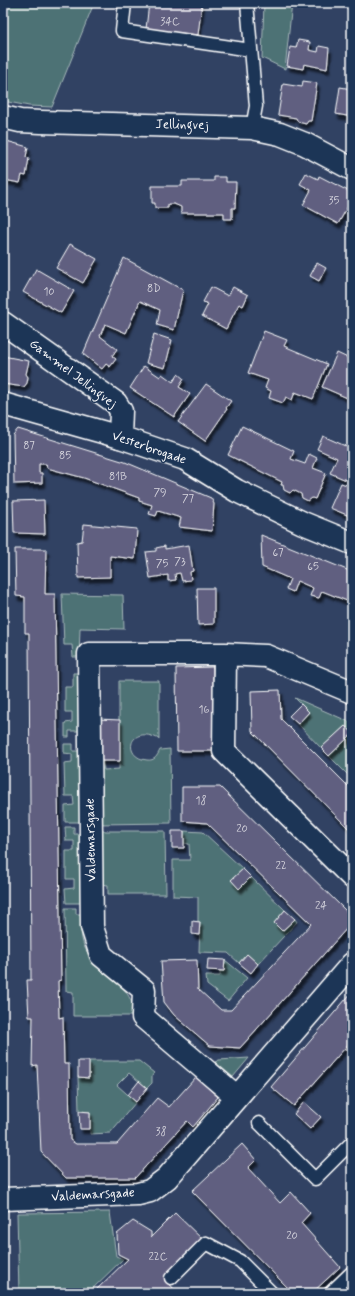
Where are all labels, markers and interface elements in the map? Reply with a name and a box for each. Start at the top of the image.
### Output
house number: 34C [160,15,180,29]
street label: Jellingvej [155,116,209,136]
house number: 35 [329,194,340,208]
house number: 8D [147,282,161,296]
house number: 10 [43,285,55,299]
street label: Gammel Jellingvej [25,336,120,414]
street label: Vesterbrogade [110,427,189,469]
house number: 87 [23,439,35,453]
house number: 85 [59,449,71,463]
house number: 81B [109,470,127,484]
house number: 79 [153,486,167,500]
house number: 77 [182,492,195,506]
house number: 67 [272,546,284,560]
house number: 73 [174,555,186,569]
house number: 75 [156,557,168,571]
house number: 65 [307,560,319,574]
house number: 16 [199,703,210,717]
house number: 18 [196,794,206,808]
street label: Valdemarsgade [82,798,100,882]
house number: 20 [236,822,248,836]
house number: 22 [275,859,287,873]
house number: 24 [315,899,327,913]
house number: 38 [156,1125,167,1139]
street label: Valdemarsgade [51,1184,135,1206]
house number: 20 [286,1229,298,1243]
house number: 22C [148,1250,168,1264]

